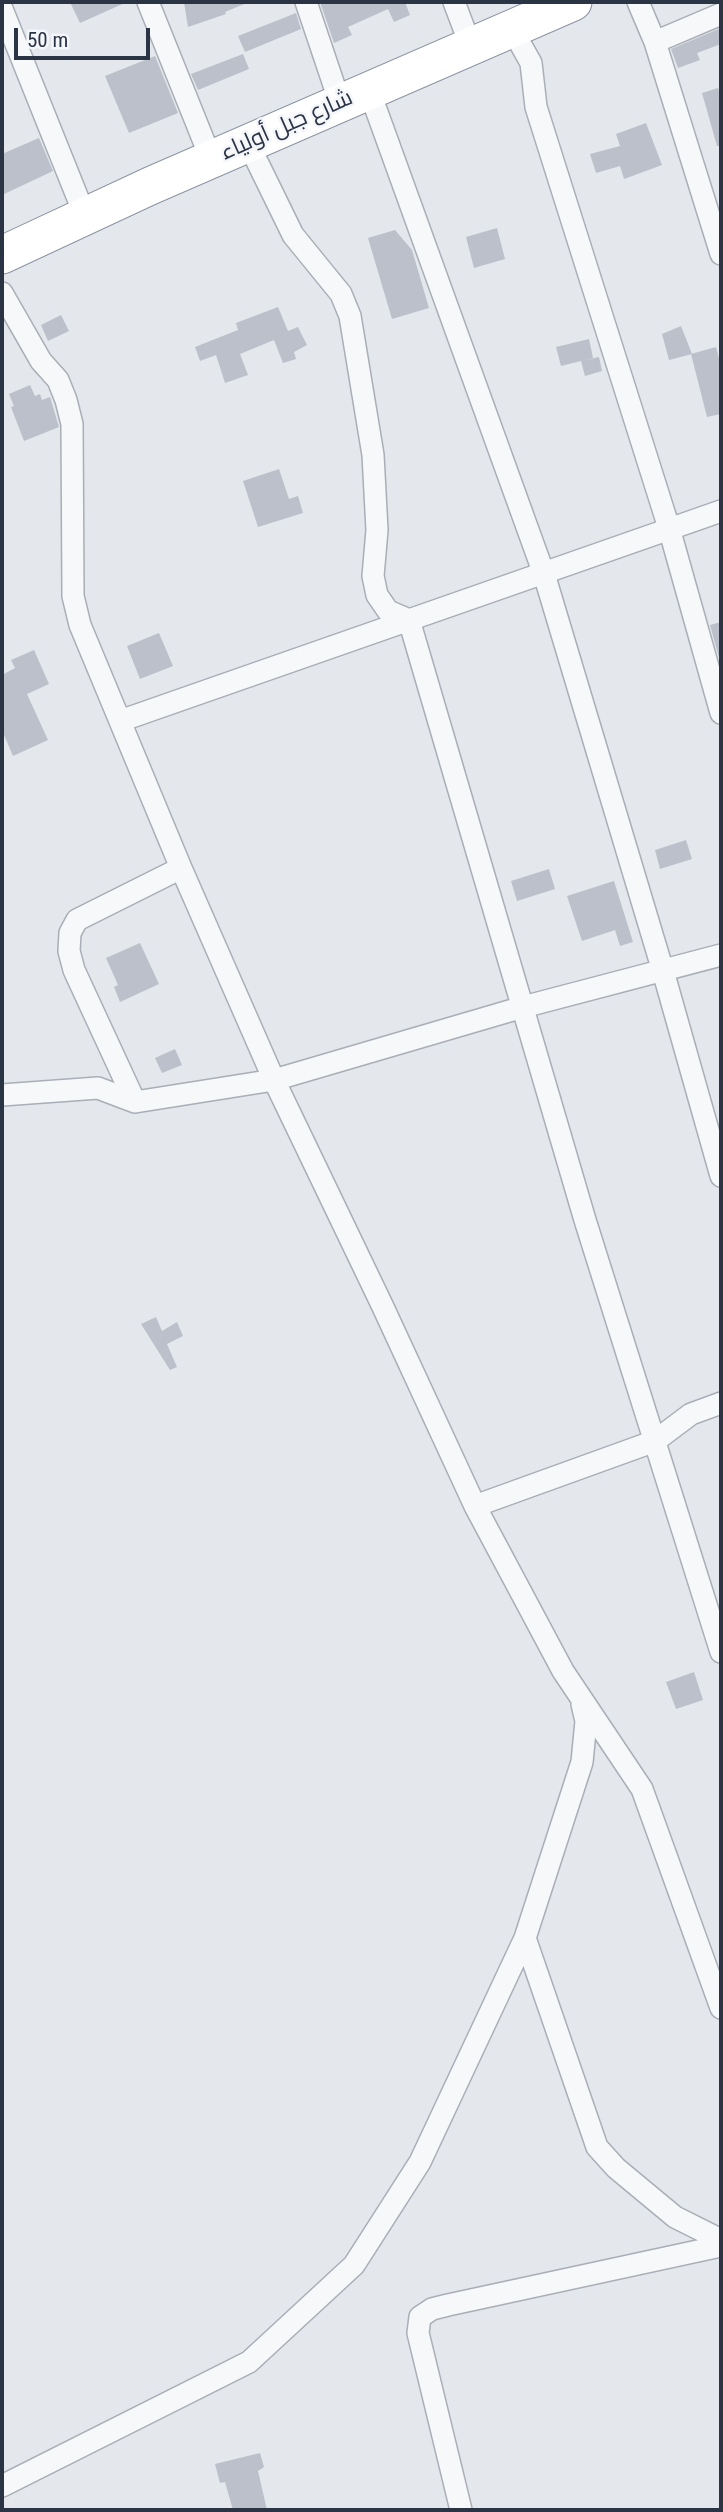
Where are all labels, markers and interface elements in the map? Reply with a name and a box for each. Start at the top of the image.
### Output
scale bar [18,14,154,58]
text: 50 m [27,28,68,52]
street label: شارع جبل أولياء [217,85,357,167]

